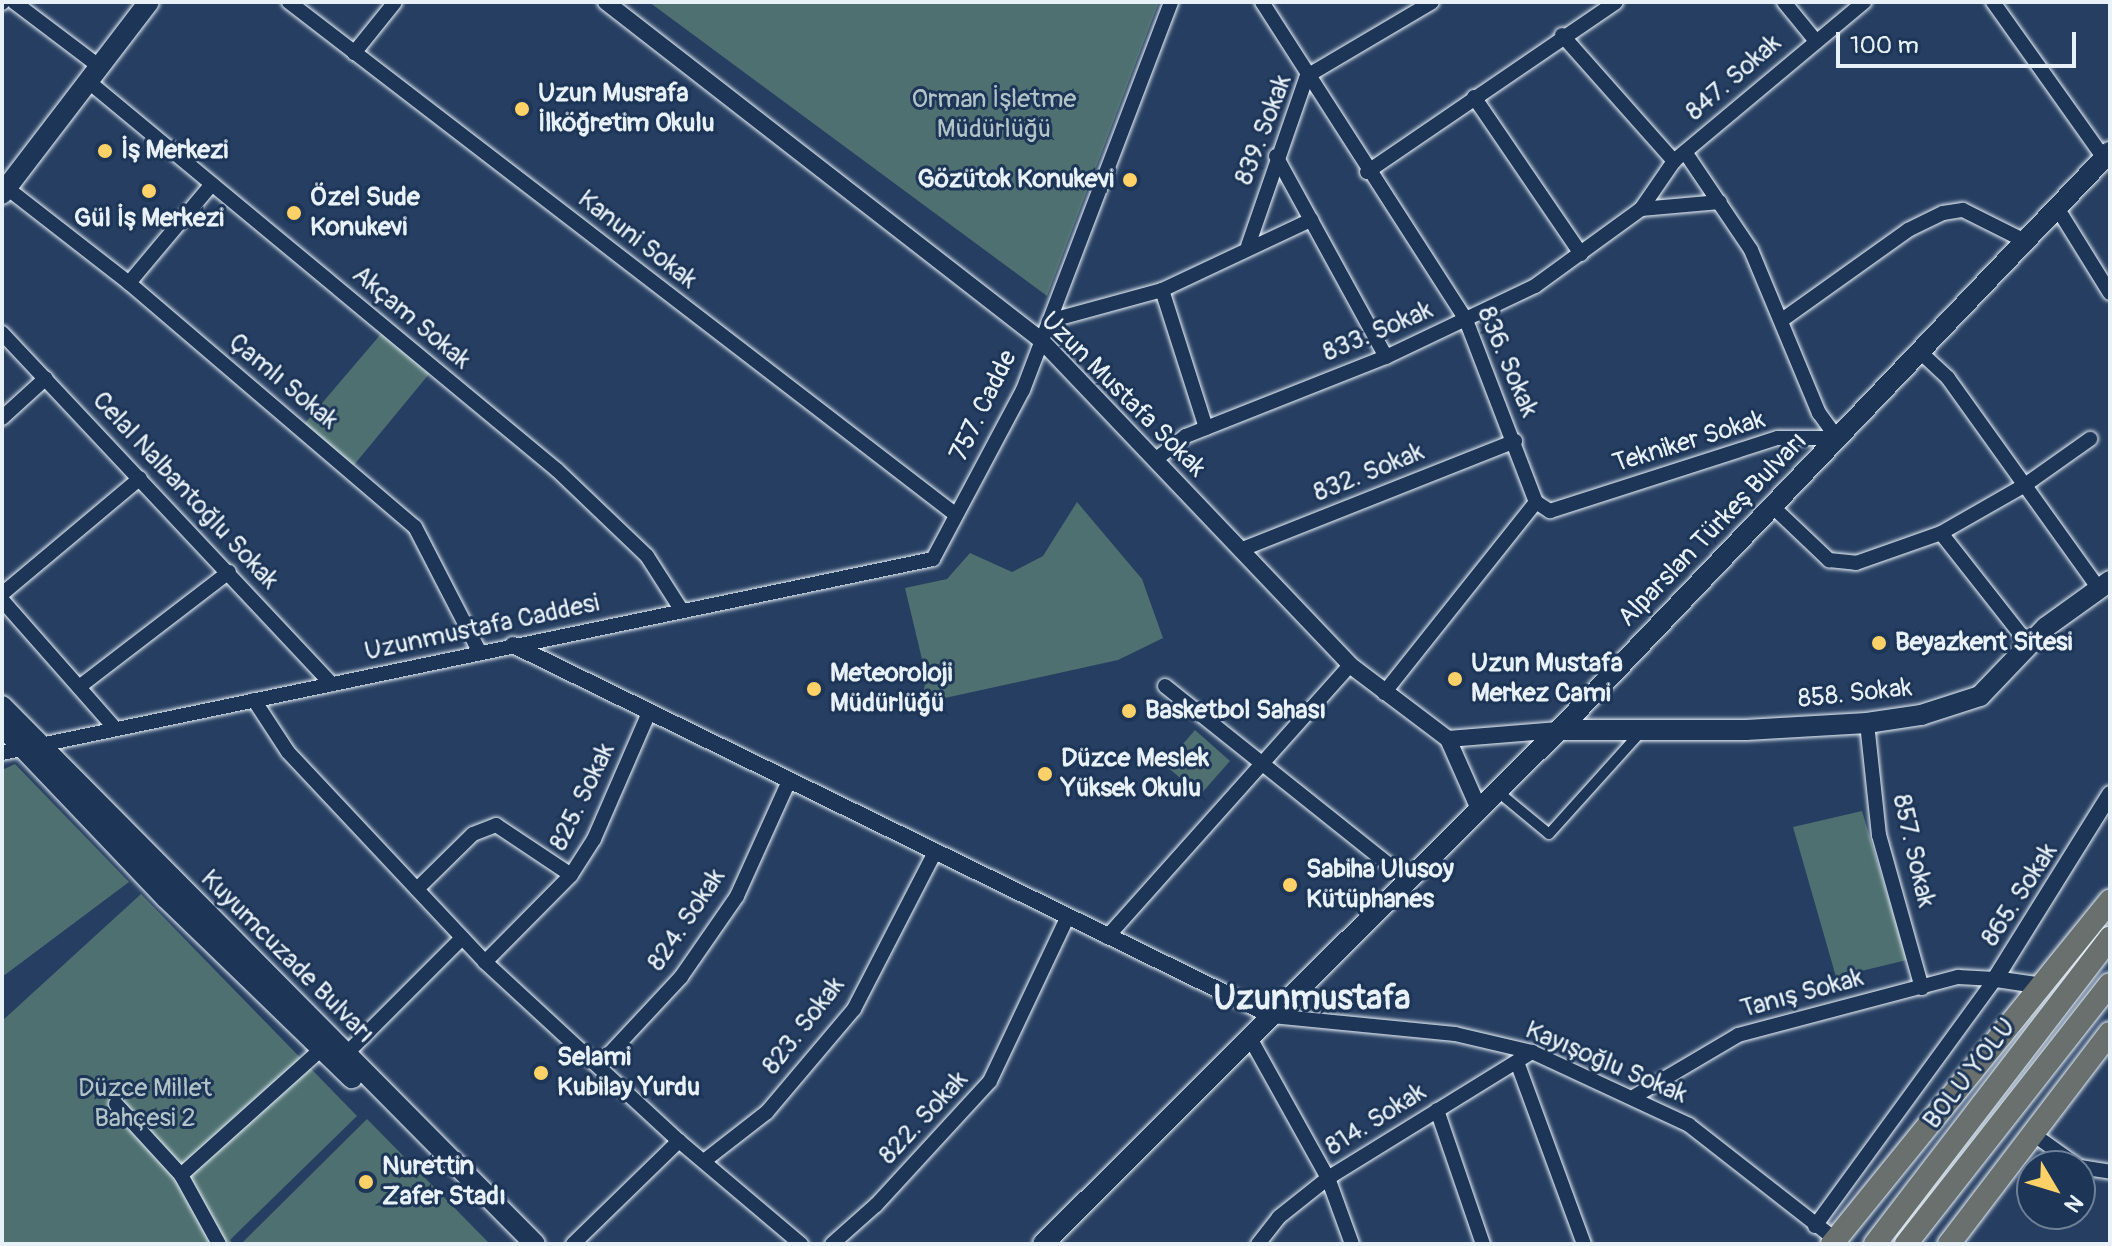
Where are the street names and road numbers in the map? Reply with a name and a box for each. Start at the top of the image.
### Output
street label: 847. Sokak [1680,28,1788,128]
street label: 839. Sokak [1229,71,1299,189]
street label: Kanuni Sokak [571,184,703,296]
street label: Akçam Sokak [345,259,477,377]
street label: 833. Sokak [1318,295,1438,369]
street label: 836. Sokak [1470,302,1544,422]
street label: Uzun Mustafa Sokak [1034,306,1212,484]
street label: Çamlı Sokak [222,327,344,437]
street label: 757. Cadde [944,345,1024,467]
street label: Celal Nalbantoğlu Sokak [85,386,285,596]
street label: Tekniker Sokak [1609,404,1769,480]
street label: Alparslan Türkeş Bulvarı [1612,426,1814,634]
street label: 832. Sokak [1309,437,1429,509]
street label: Uzunmustafa Caddesi [362,588,602,668]
street label: 858. Sokak [1796,672,1914,716]
street label: 825. Sokak [544,738,622,856]
street label: 857. Sokak [1885,791,1941,911]
street label: 865. Sokak [1975,838,2065,952]
street label: 824. Sokak [641,863,733,977]
street label: Kuyumcuzade Bulvarı [194,864,380,1050]
street label: Tanış Sokak [1737,963,1867,1025]
street label: 823. Sokak [756,971,852,1081]
street label: BOLU YOLU [1917,1012,2023,1136]
street label: Kayışoğlu Sokak [1520,1015,1692,1111]
street label: 822. Sokak [873,1065,975,1171]
street label: 814. Sokak [1320,1077,1432,1163]

